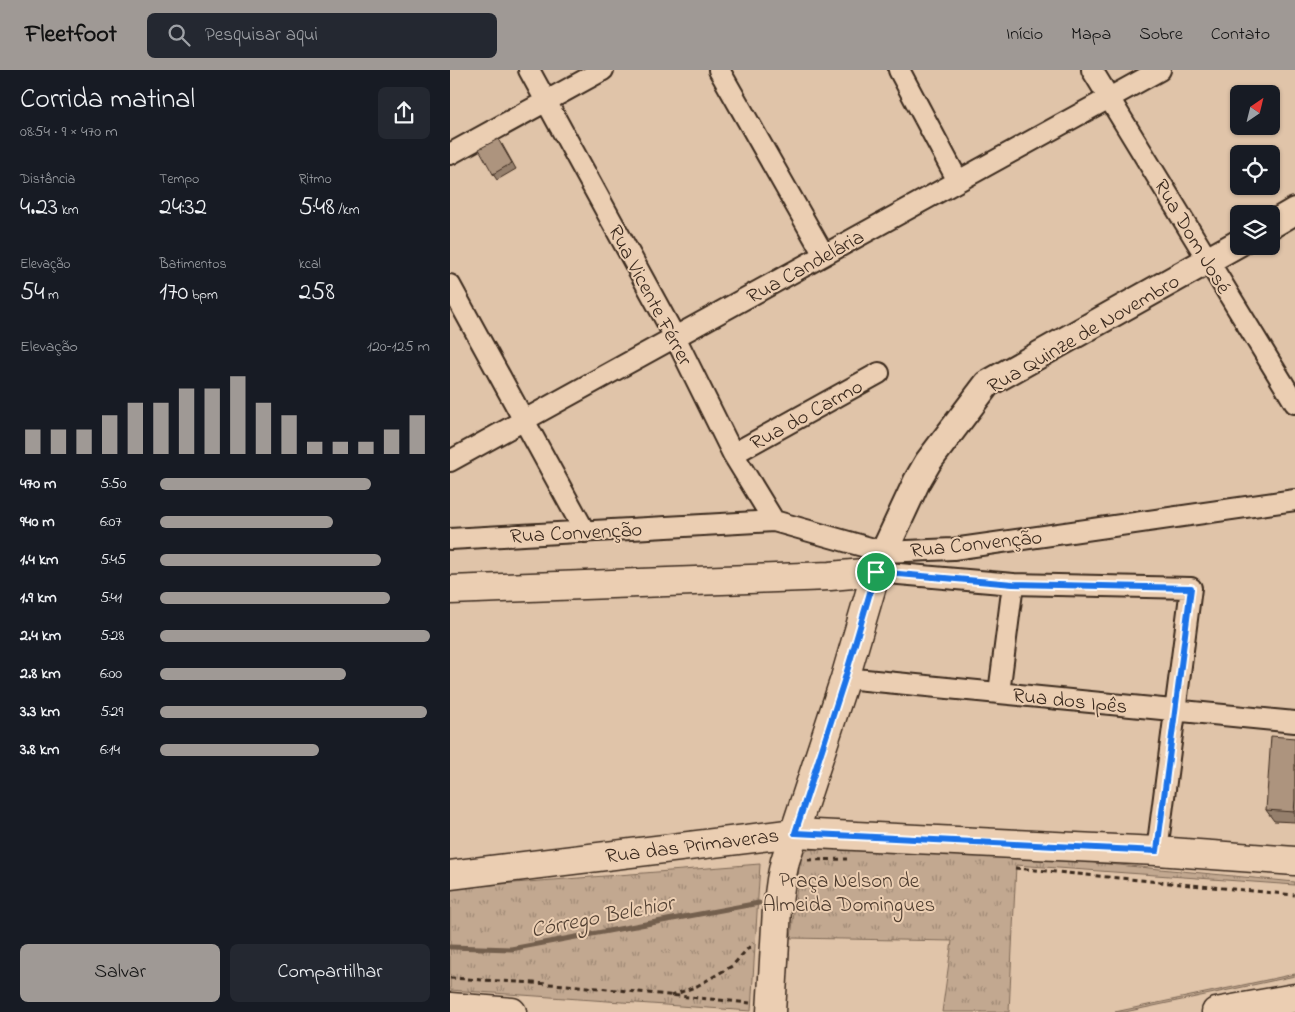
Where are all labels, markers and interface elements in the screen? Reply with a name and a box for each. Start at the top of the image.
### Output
search box [147,13,497,58]
text: Fleetfoot [25,18,117,53]
icon: search [165,21,193,49]
text: Pesquisar aqui [205,22,318,49]
text: Início [1006,22,1043,48]
text: Mapa [1071,22,1111,48]
text: Sobre [1139,22,1183,48]
text: Contato [1211,22,1270,48]
text: Corrida matinal [20,80,195,121]
north arrow [1230,85,1280,135]
map controls [1230,85,1280,255]
button: share [378,87,430,139]
text: 08:54 · 9 × 470 m [20,120,118,144]
button: locate [1230,145,1280,195]
text: Distância [20,169,75,190]
text: Tempo [159,169,199,190]
text: Ritmo [299,169,332,190]
street label: Rua Dom José [1145,174,1238,301]
text: 4.23 [20,190,58,226]
text: 24:32 [159,190,207,226]
text: 5:48 [299,190,335,226]
text: km [58,200,79,221]
text: /km [335,200,360,221]
button: layers [1230,205,1280,255]
street label: Rua Vicente Férrer [599,220,699,372]
street label: Rua Candelária [742,223,870,312]
text: Elevação [20,254,71,275]
text: Batimentos [159,254,227,275]
text: kcal [299,254,321,275]
street label: Rua Quinze de Novembro [982,267,1186,402]
text: 54 [20,275,45,311]
text: 170 [159,275,188,311]
text: 258 [299,275,335,311]
text: m [45,285,59,306]
text: bpm [188,285,218,306]
text: Elevação [20,335,78,359]
text: 120–125 m [367,335,430,359]
street label: Rua do Carmo [745,372,869,459]
text: 470 m [20,472,57,496]
text: 5:50 [100,472,127,496]
text: 940 m [20,510,55,534]
text: 6:07 [100,510,122,534]
street label: Rua Convenção [509,516,643,552]
street label: Rua Convenção [909,523,1044,567]
text: 1.4 km [20,548,58,572]
text: 5:45 [100,548,126,572]
pin [855,551,897,593]
icon: arrive [862,558,890,586]
text: 1.9 km [20,586,57,610]
text: 5:41 [100,586,122,610]
text: 2.4 km [20,624,61,648]
text: 5:28 [100,624,124,648]
text: 2.8 km [20,662,61,686]
text: 6:00 [100,662,122,686]
street label: Rua dos Ipês [1011,681,1129,723]
text: 3.3 km [20,700,60,724]
text: 5:29 [100,700,123,724]
text: 3.8 km [20,738,59,762]
text: 6:14 [100,738,120,762]
street label: Rua das Primaveras [604,821,781,873]
park label: Praça Nelson de Almeida Domingues [763,867,935,923]
water label: Córrego Belchior [529,888,680,947]
button: Salvar [20,944,220,1002]
button: Compartilhar [230,944,430,1002]

